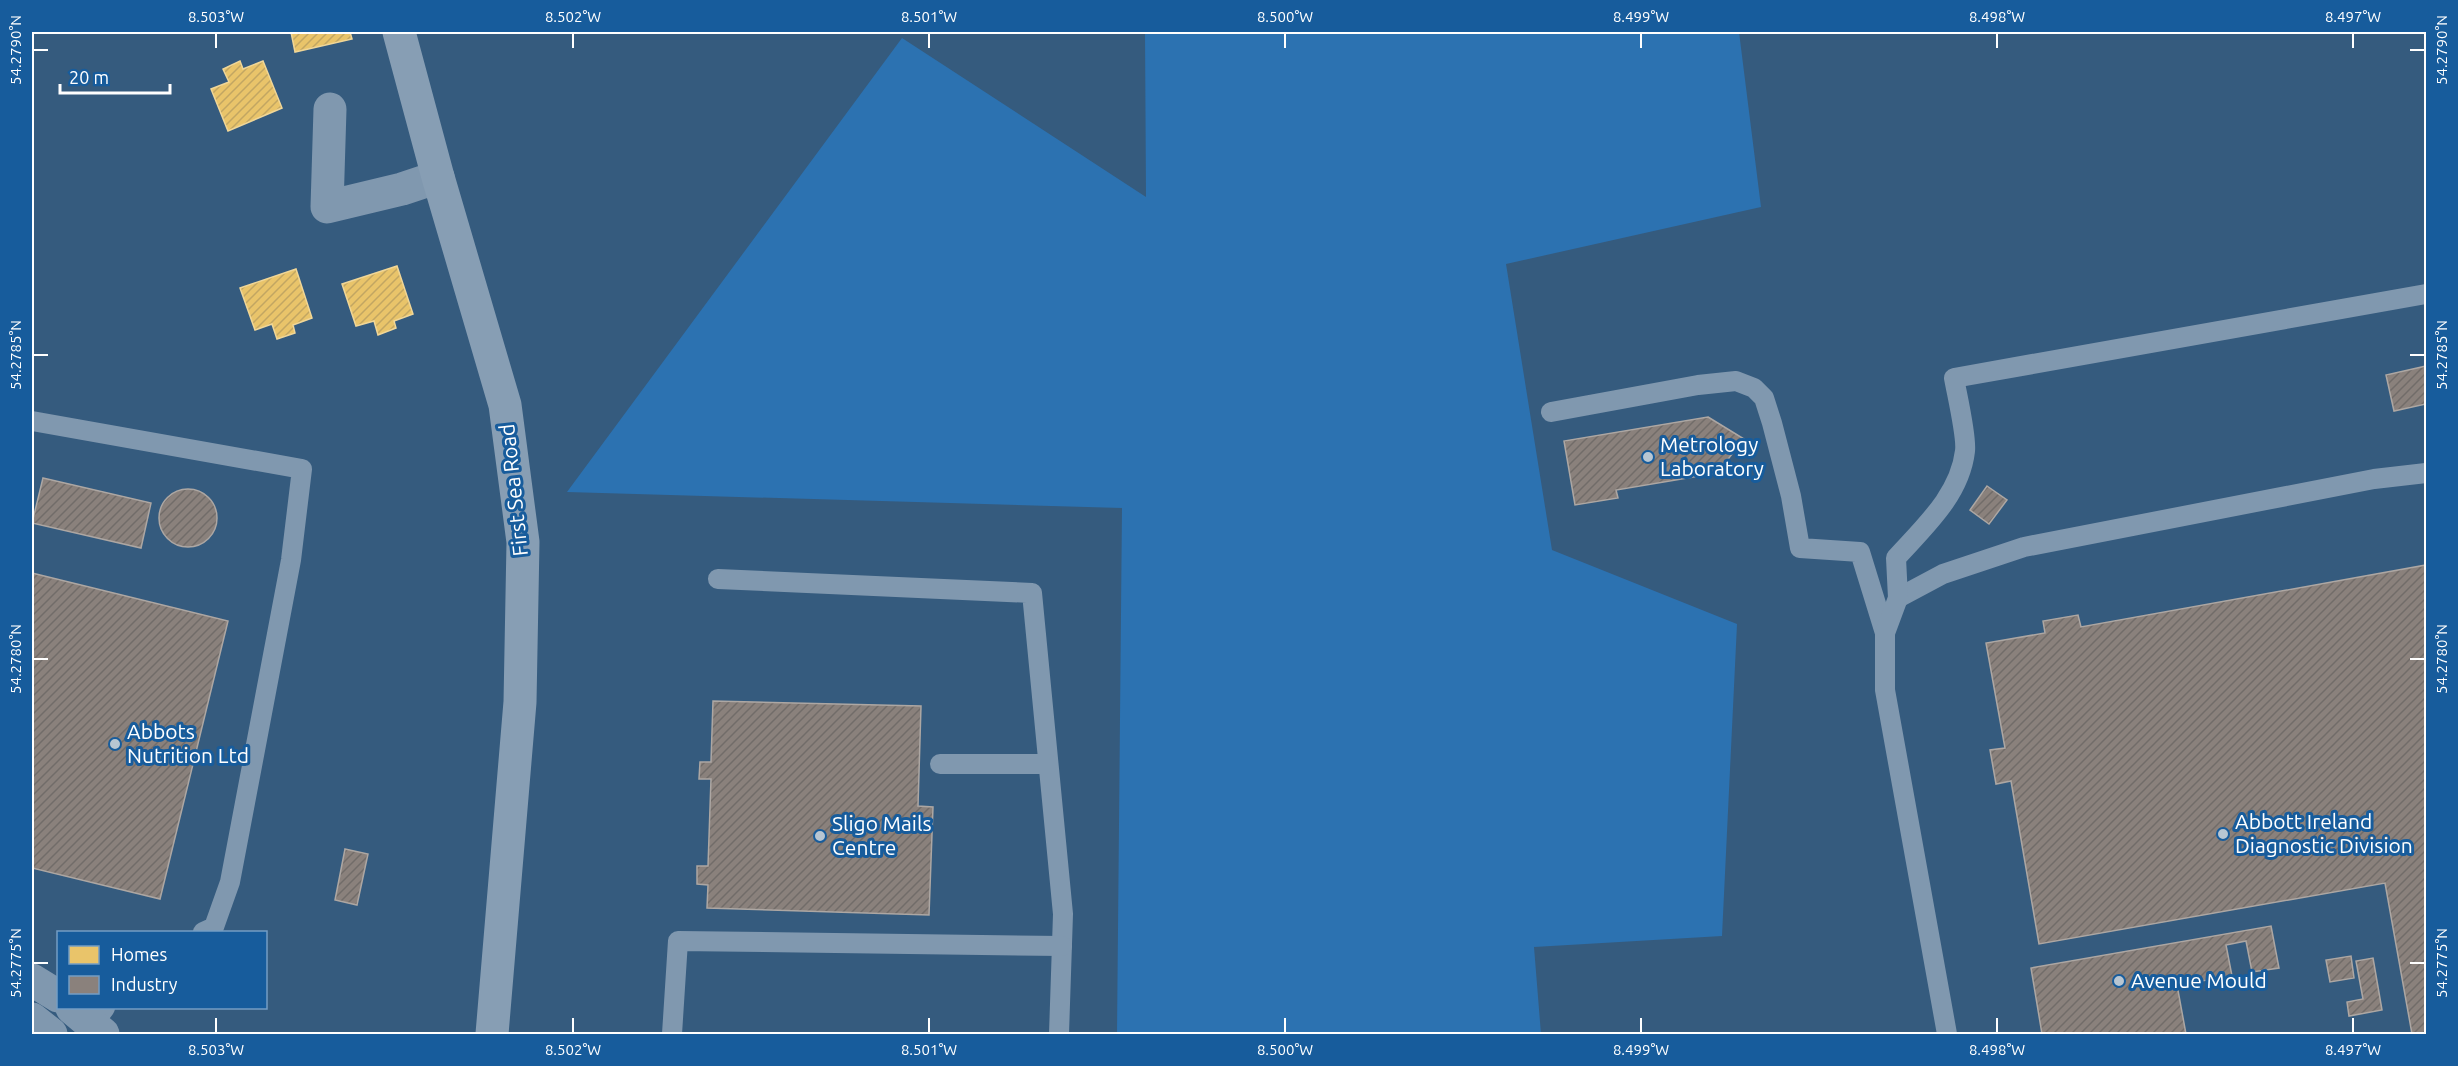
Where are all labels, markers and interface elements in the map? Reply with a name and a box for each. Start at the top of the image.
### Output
text: 8.503°W [188,8,244,25]
text: 8.502°W [545,8,601,25]
text: 8.501°W [901,8,957,25]
text: 8.500°W [1257,8,1313,25]
text: 8.499°W [1613,8,1669,25]
text: 8.498°W [1969,8,2025,25]
text: 8.497°W [2325,8,2381,25]
text: 54.2790°N [7,15,24,85]
text: 54.2790°N [2433,15,2450,85]
scale bar [60,57,170,95]
text: 20 m [69,67,109,87]
text: 54.2785°N [7,320,24,390]
text: 54.2785°N [2433,320,2450,390]
street label: First Sea Road [494,423,532,557]
place label: Metrology Laboratory [1660,432,1764,480]
marker: Metrology Laboratory [1641,450,1655,464]
text: 54.2780°N [7,624,24,694]
text: 54.2780°N [2433,624,2450,694]
place label: Abbots Nutrition Ltd [127,719,249,767]
marker: Abbots Nutrition Ltd [108,737,122,751]
place label: Abbott Ireland Diagnostic Division [2235,809,2413,857]
place label: Sligo Mails Centre [832,811,932,859]
marker: Abbott Ireland Diagnostic Division [2216,827,2230,841]
marker: Sligo Mails Centre [813,829,827,843]
text: 54.2775°N [7,928,24,998]
text: 54.2775°N [2433,928,2450,998]
legend [57,931,267,1009]
text: Homes [111,944,168,964]
place label: Avenue Mould [2131,968,2267,992]
text: Industry [111,974,178,994]
marker: Avenue Mould [2112,974,2126,988]
text: 8.503°W [188,1041,244,1058]
text: 8.502°W [545,1041,601,1058]
text: 8.501°W [901,1041,957,1058]
text: 8.500°W [1257,1041,1313,1058]
text: 8.499°W [1613,1041,1669,1058]
text: 8.498°W [1969,1041,2025,1058]
text: 8.497°W [2325,1041,2381,1058]

